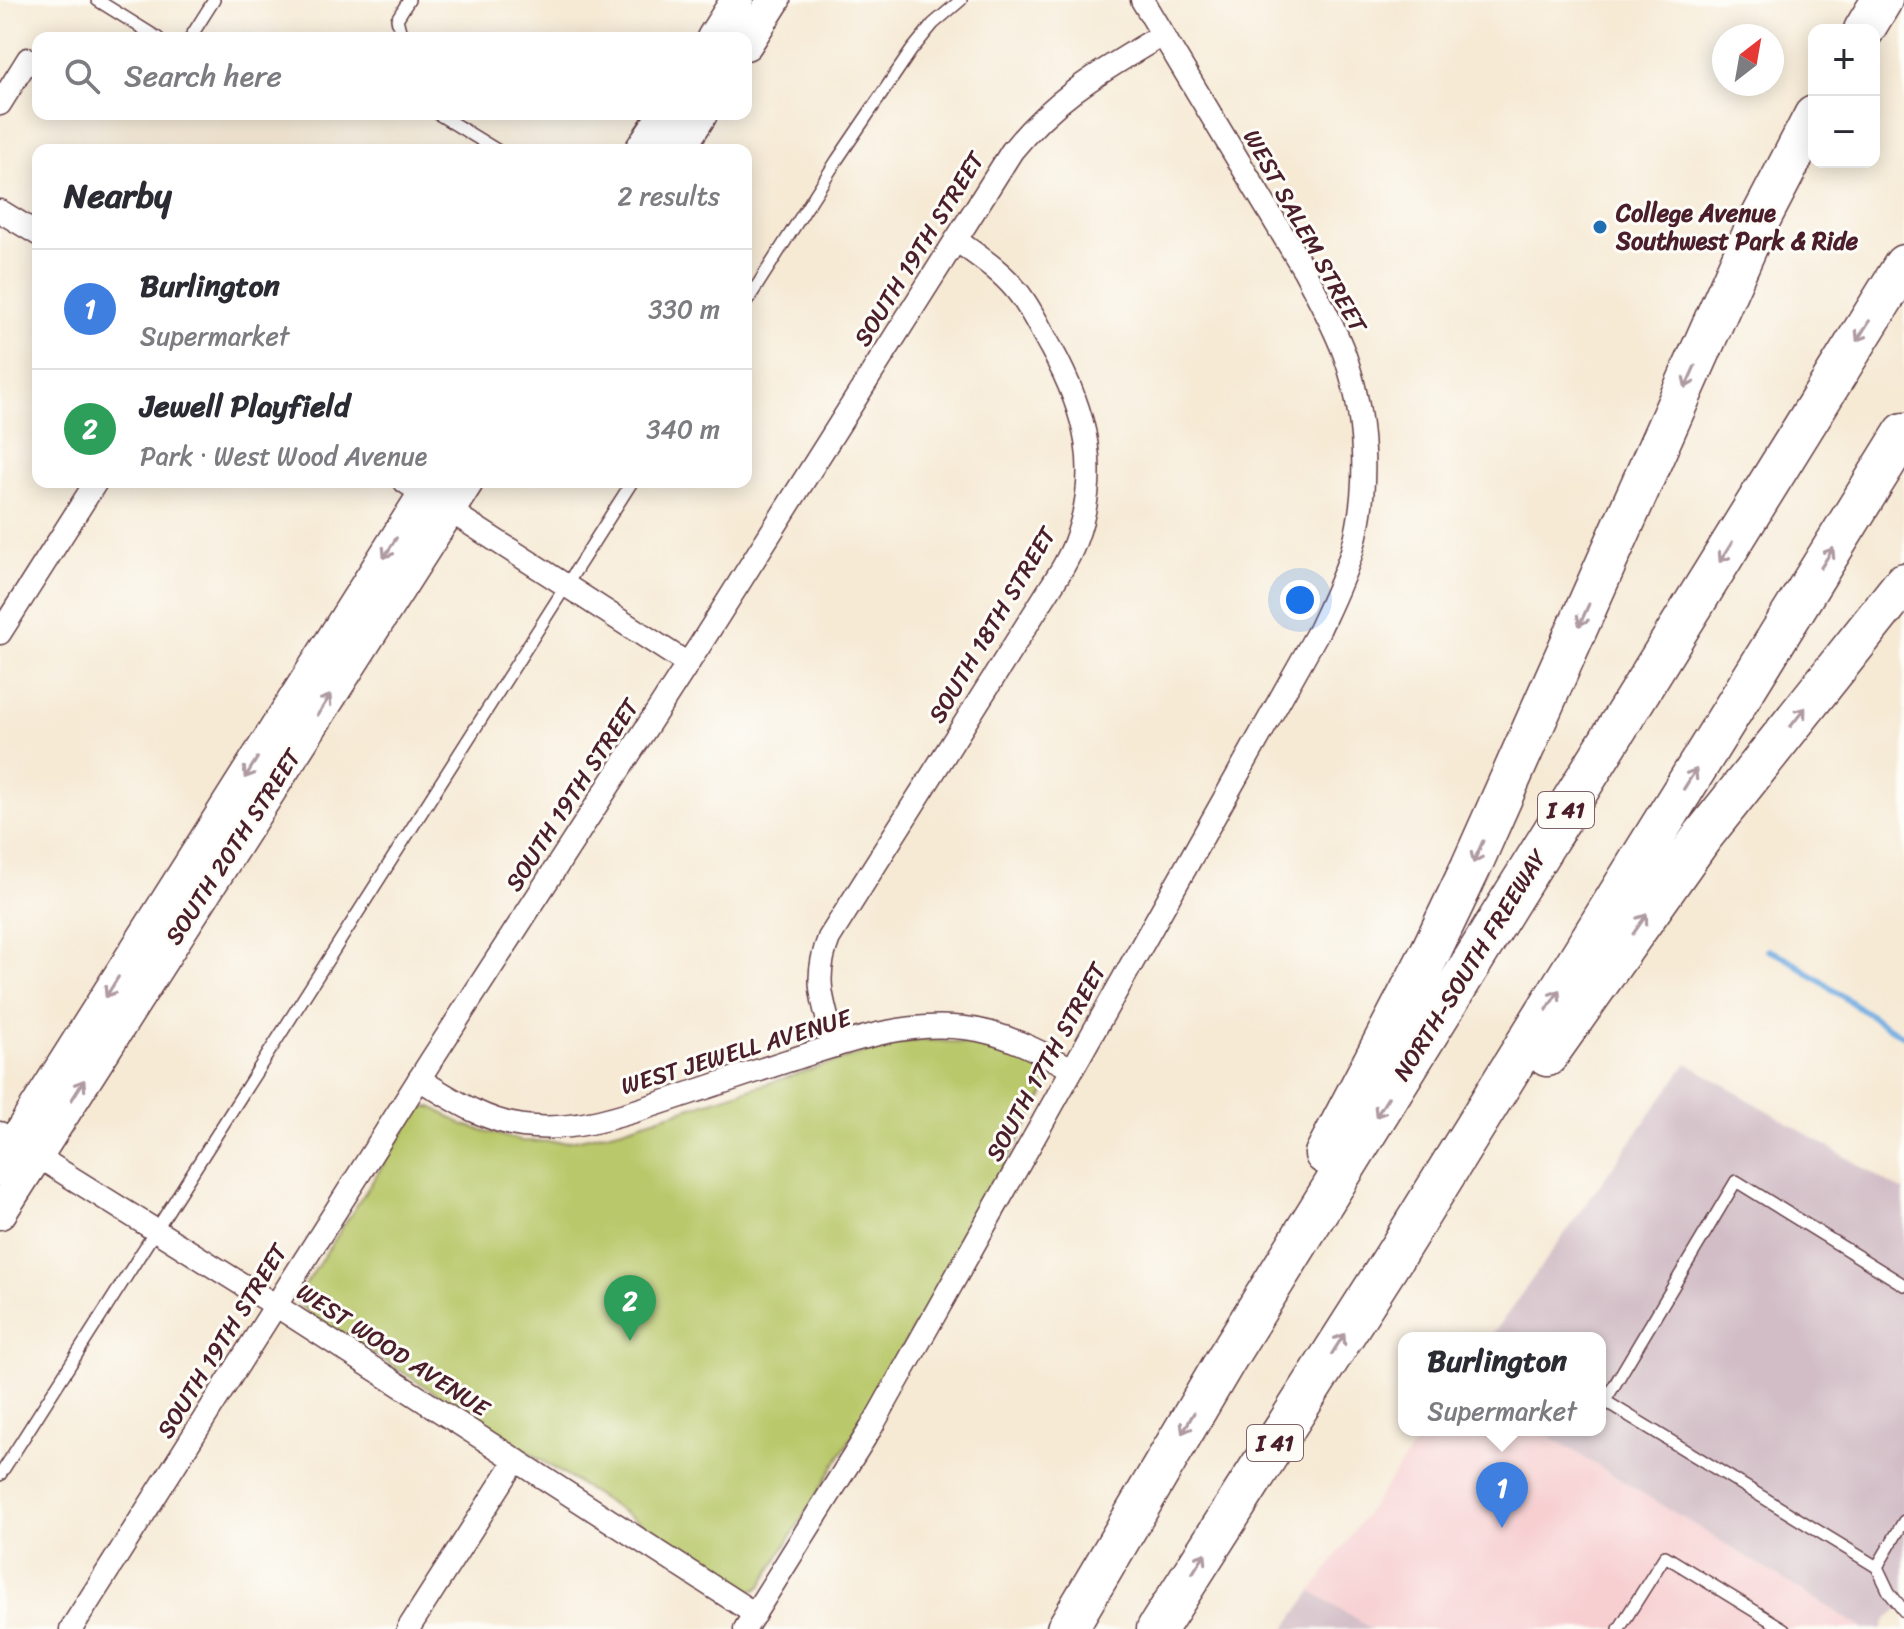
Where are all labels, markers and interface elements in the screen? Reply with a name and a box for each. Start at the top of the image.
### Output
north arrow [1712,24,1784,96]
map controls [1808,24,1880,168]
button: + [1808,24,1880,96]
search box [32,32,752,120]
text: Search here [124,49,282,103]
icon: search [60,54,104,98]
button: − [1808,96,1880,168]
street label: WEST SALEM STREET [1231,121,1379,342]
street label: SOUTH 19TH STREET [842,141,997,355]
text: Nearby [64,166,172,226]
text: 2 results [618,173,720,219]
place label: College Avenue Southwest Park & Ride [1615,192,1859,262]
marker: College Avenue Southwest Park & Ride [1591,218,1609,236]
text: Burlington [140,259,280,313]
text: 1 [84,286,96,332]
text: 330 m [648,286,720,332]
text: Supermarket [140,313,289,359]
one-way arrow [1855,319,1871,342]
one-way arrow [1681,364,1696,389]
text: Jewell Playfield [140,379,350,433]
text: 2 [82,406,98,452]
text: 340 m [646,406,720,452]
text: Park · West Wood Avenue [140,433,427,479]
street label: SOUTH 18TH STREET [917,517,1068,731]
one-way arrow [382,536,398,559]
one-way arrow [1718,540,1734,563]
one-way arrow [1819,547,1835,570]
your location [1280,580,1320,620]
one-way arrow [1576,602,1591,626]
street label: SOUTH 19TH STREET [494,688,652,900]
one-way arrow [316,694,332,717]
one-way arrow [1789,707,1806,728]
street label: SOUTH 20TH STREET [154,739,314,954]
one-way arrow [243,756,260,778]
one-way arrow [1682,768,1698,791]
road number: I 41 [1538,792,1594,828]
street label: NORTH-SOUTH FREEWAY [1381,840,1559,1089]
one-way arrow [1470,840,1485,864]
one-way arrow [1631,914,1648,935]
street label: SOUTH 17TH STREET [974,953,1119,1169]
one-way arrow [104,975,120,998]
one-way arrow [1545,989,1561,1012]
street label: WEST JEWELL AVENUE [616,997,858,1107]
one-way arrow [70,1079,87,1101]
one-way arrow [1374,1095,1391,1117]
street label: SOUTH 19TH STREET [145,1233,300,1447]
street label: WEST WOOD AVENUE [288,1271,500,1429]
pin: 2 [604,1275,656,1341]
popup [1398,1332,1606,1436]
one-way arrow [1331,1333,1347,1356]
text: Burlington [1427,1334,1567,1388]
text: Supermarket [1427,1388,1577,1434]
one-way arrow [1180,1411,1196,1434]
road number: I 41 [1247,1425,1303,1461]
pin: 1 [1476,1462,1528,1528]
one-way arrow [1191,1552,1207,1575]

